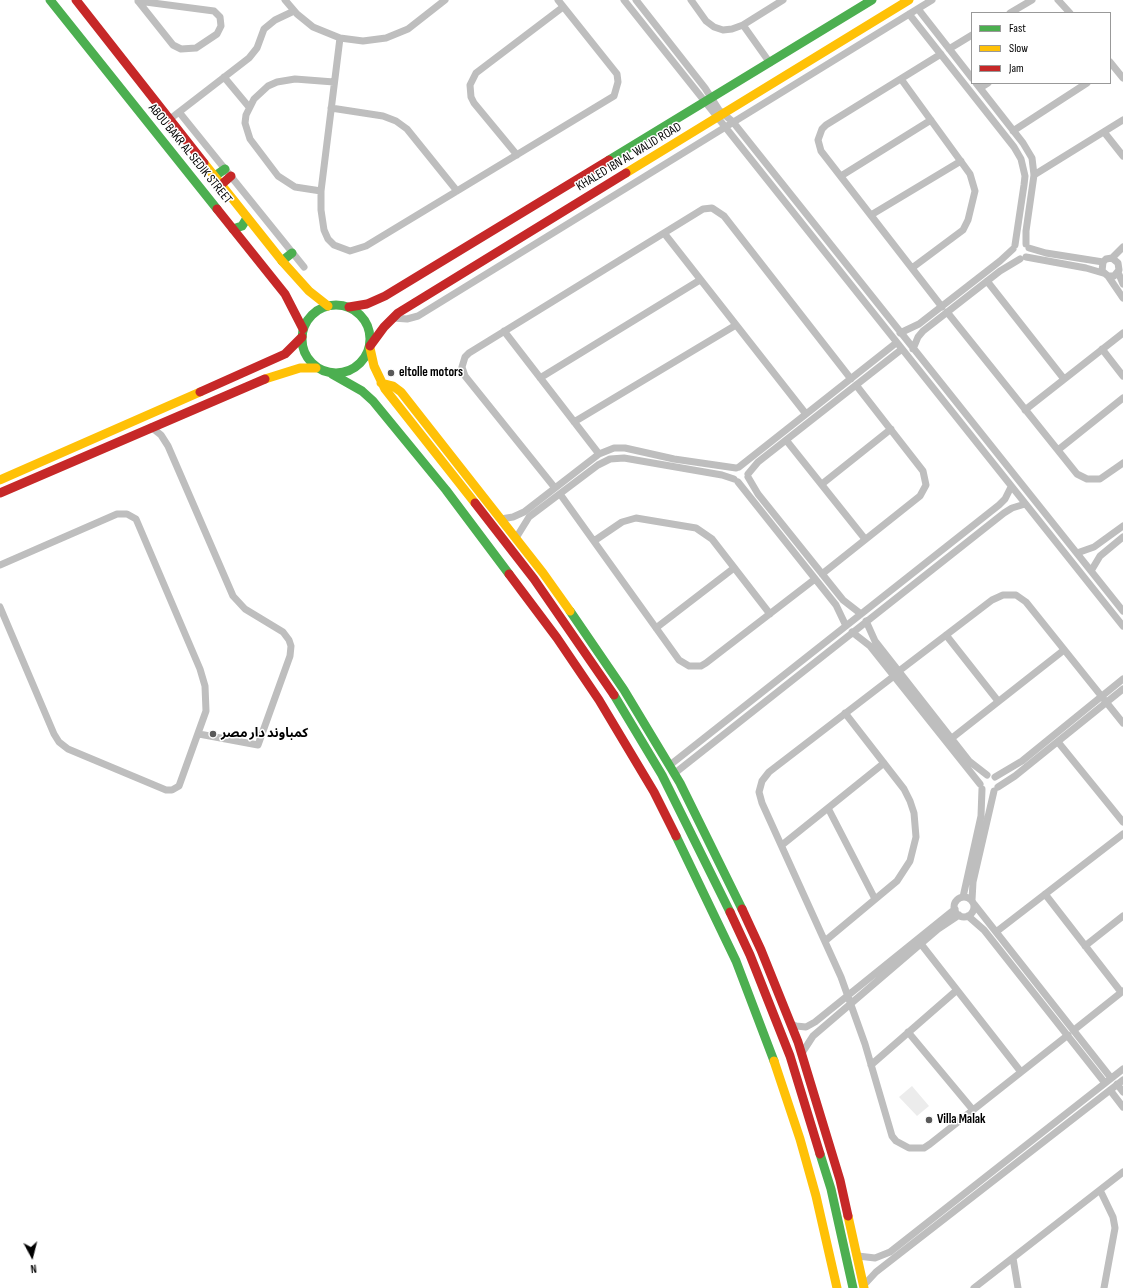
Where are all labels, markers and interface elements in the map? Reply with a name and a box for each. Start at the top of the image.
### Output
legend [971,12,1111,84]
text: Fast [1009,21,1026,36]
text: Slow [1009,41,1028,56]
text: Jam [1009,61,1024,76]
street label: ABOU BAKR AL SEDIK STREET [145,101,235,207]
street label: KHALED IBN AL WALID ROAD [574,119,684,195]
place label: eltolle motors [399,365,463,381]
marker: eltolle motors [386,368,396,378]
place label: كمباوند دار مصر [221,726,308,742]
marker: كمباوند دار مصر [208,729,218,739]
place label: Villa Malak [937,1112,986,1128]
marker: Villa Malak [924,1115,934,1125]
north arrow [12,1236,52,1276]
text: N [30,1262,37,1275]

